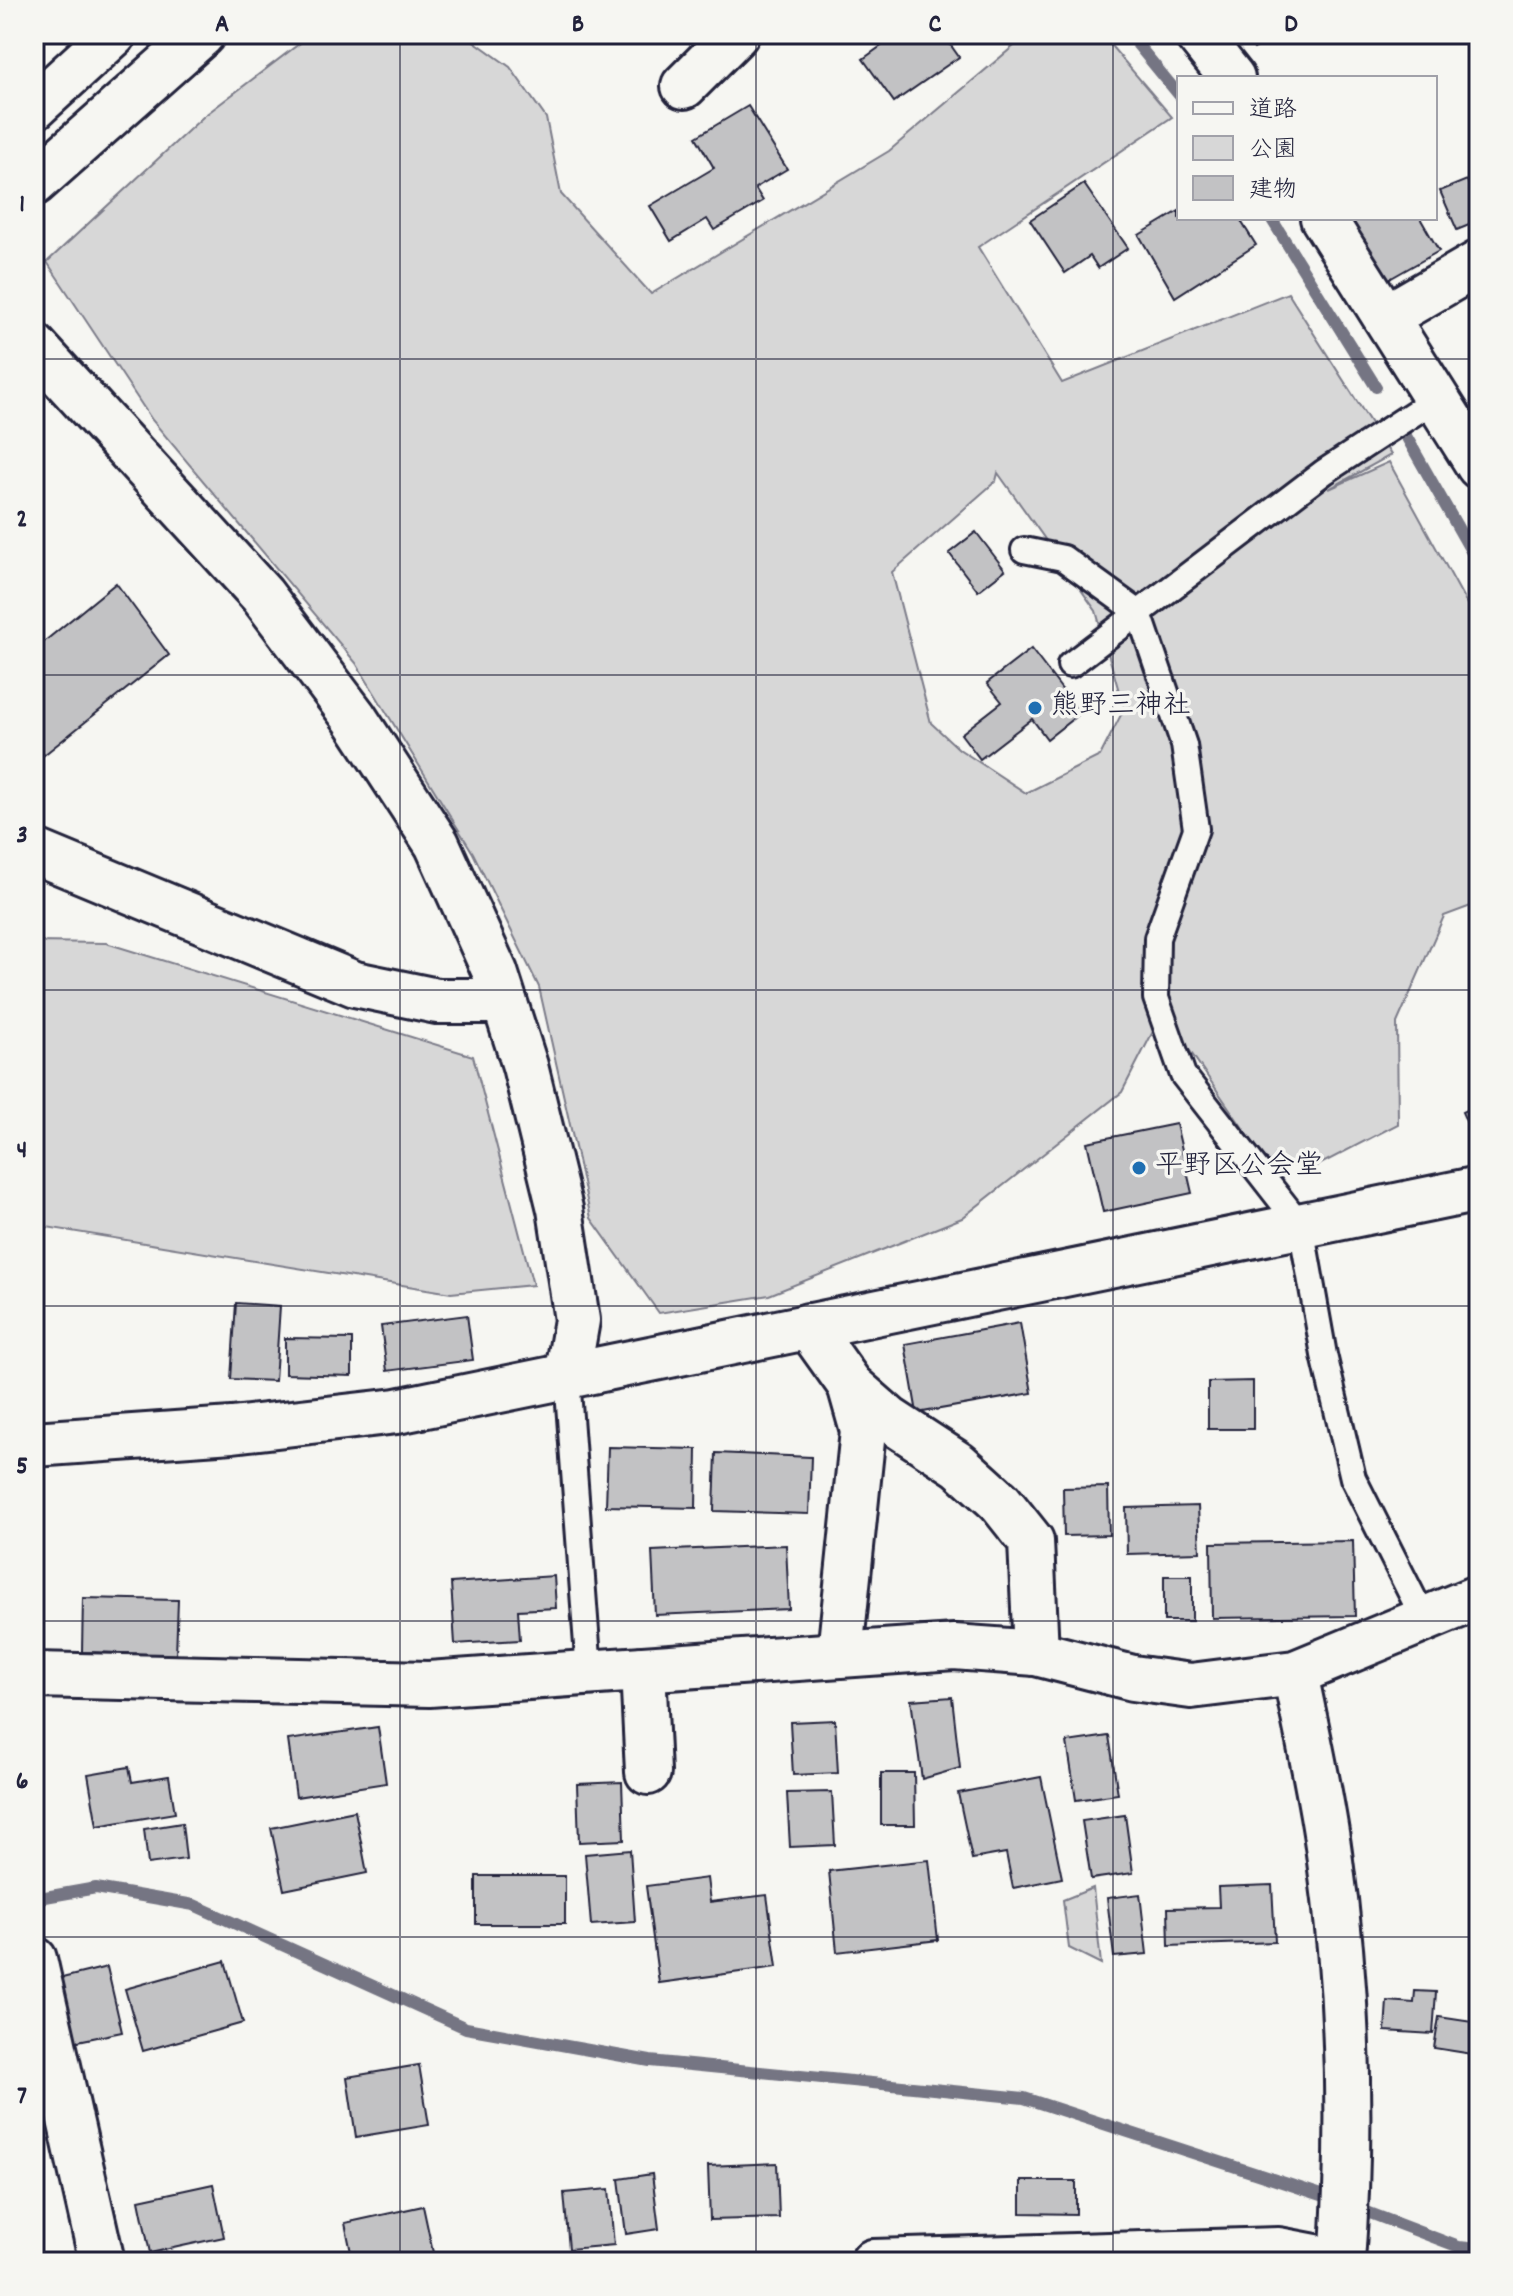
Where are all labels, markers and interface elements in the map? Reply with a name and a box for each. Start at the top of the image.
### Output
text: A [215,7,229,44]
text: B [572,7,584,44]
text: C [929,7,942,44]
text: D [1284,7,1298,44]
legend [1177,76,1437,220]
text: 道路 [1249,94,1297,128]
text: 公園 [1249,134,1297,168]
text: 建物 [1249,174,1297,208]
text: 1 [19,187,25,224]
text: 2 [16,502,28,539]
place label: 熊野三神社 [1051,688,1191,728]
marker: 熊野三神社 [1026,699,1044,717]
text: 3 [16,818,28,855]
text: 4 [17,1133,27,1170]
place label: 平野区公会堂 [1155,1148,1323,1188]
marker: 平野区公会堂 [1130,1159,1148,1177]
text: 5 [16,1449,28,1486]
text: 6 [16,1764,28,1801]
text: 7 [17,2079,27,2116]

